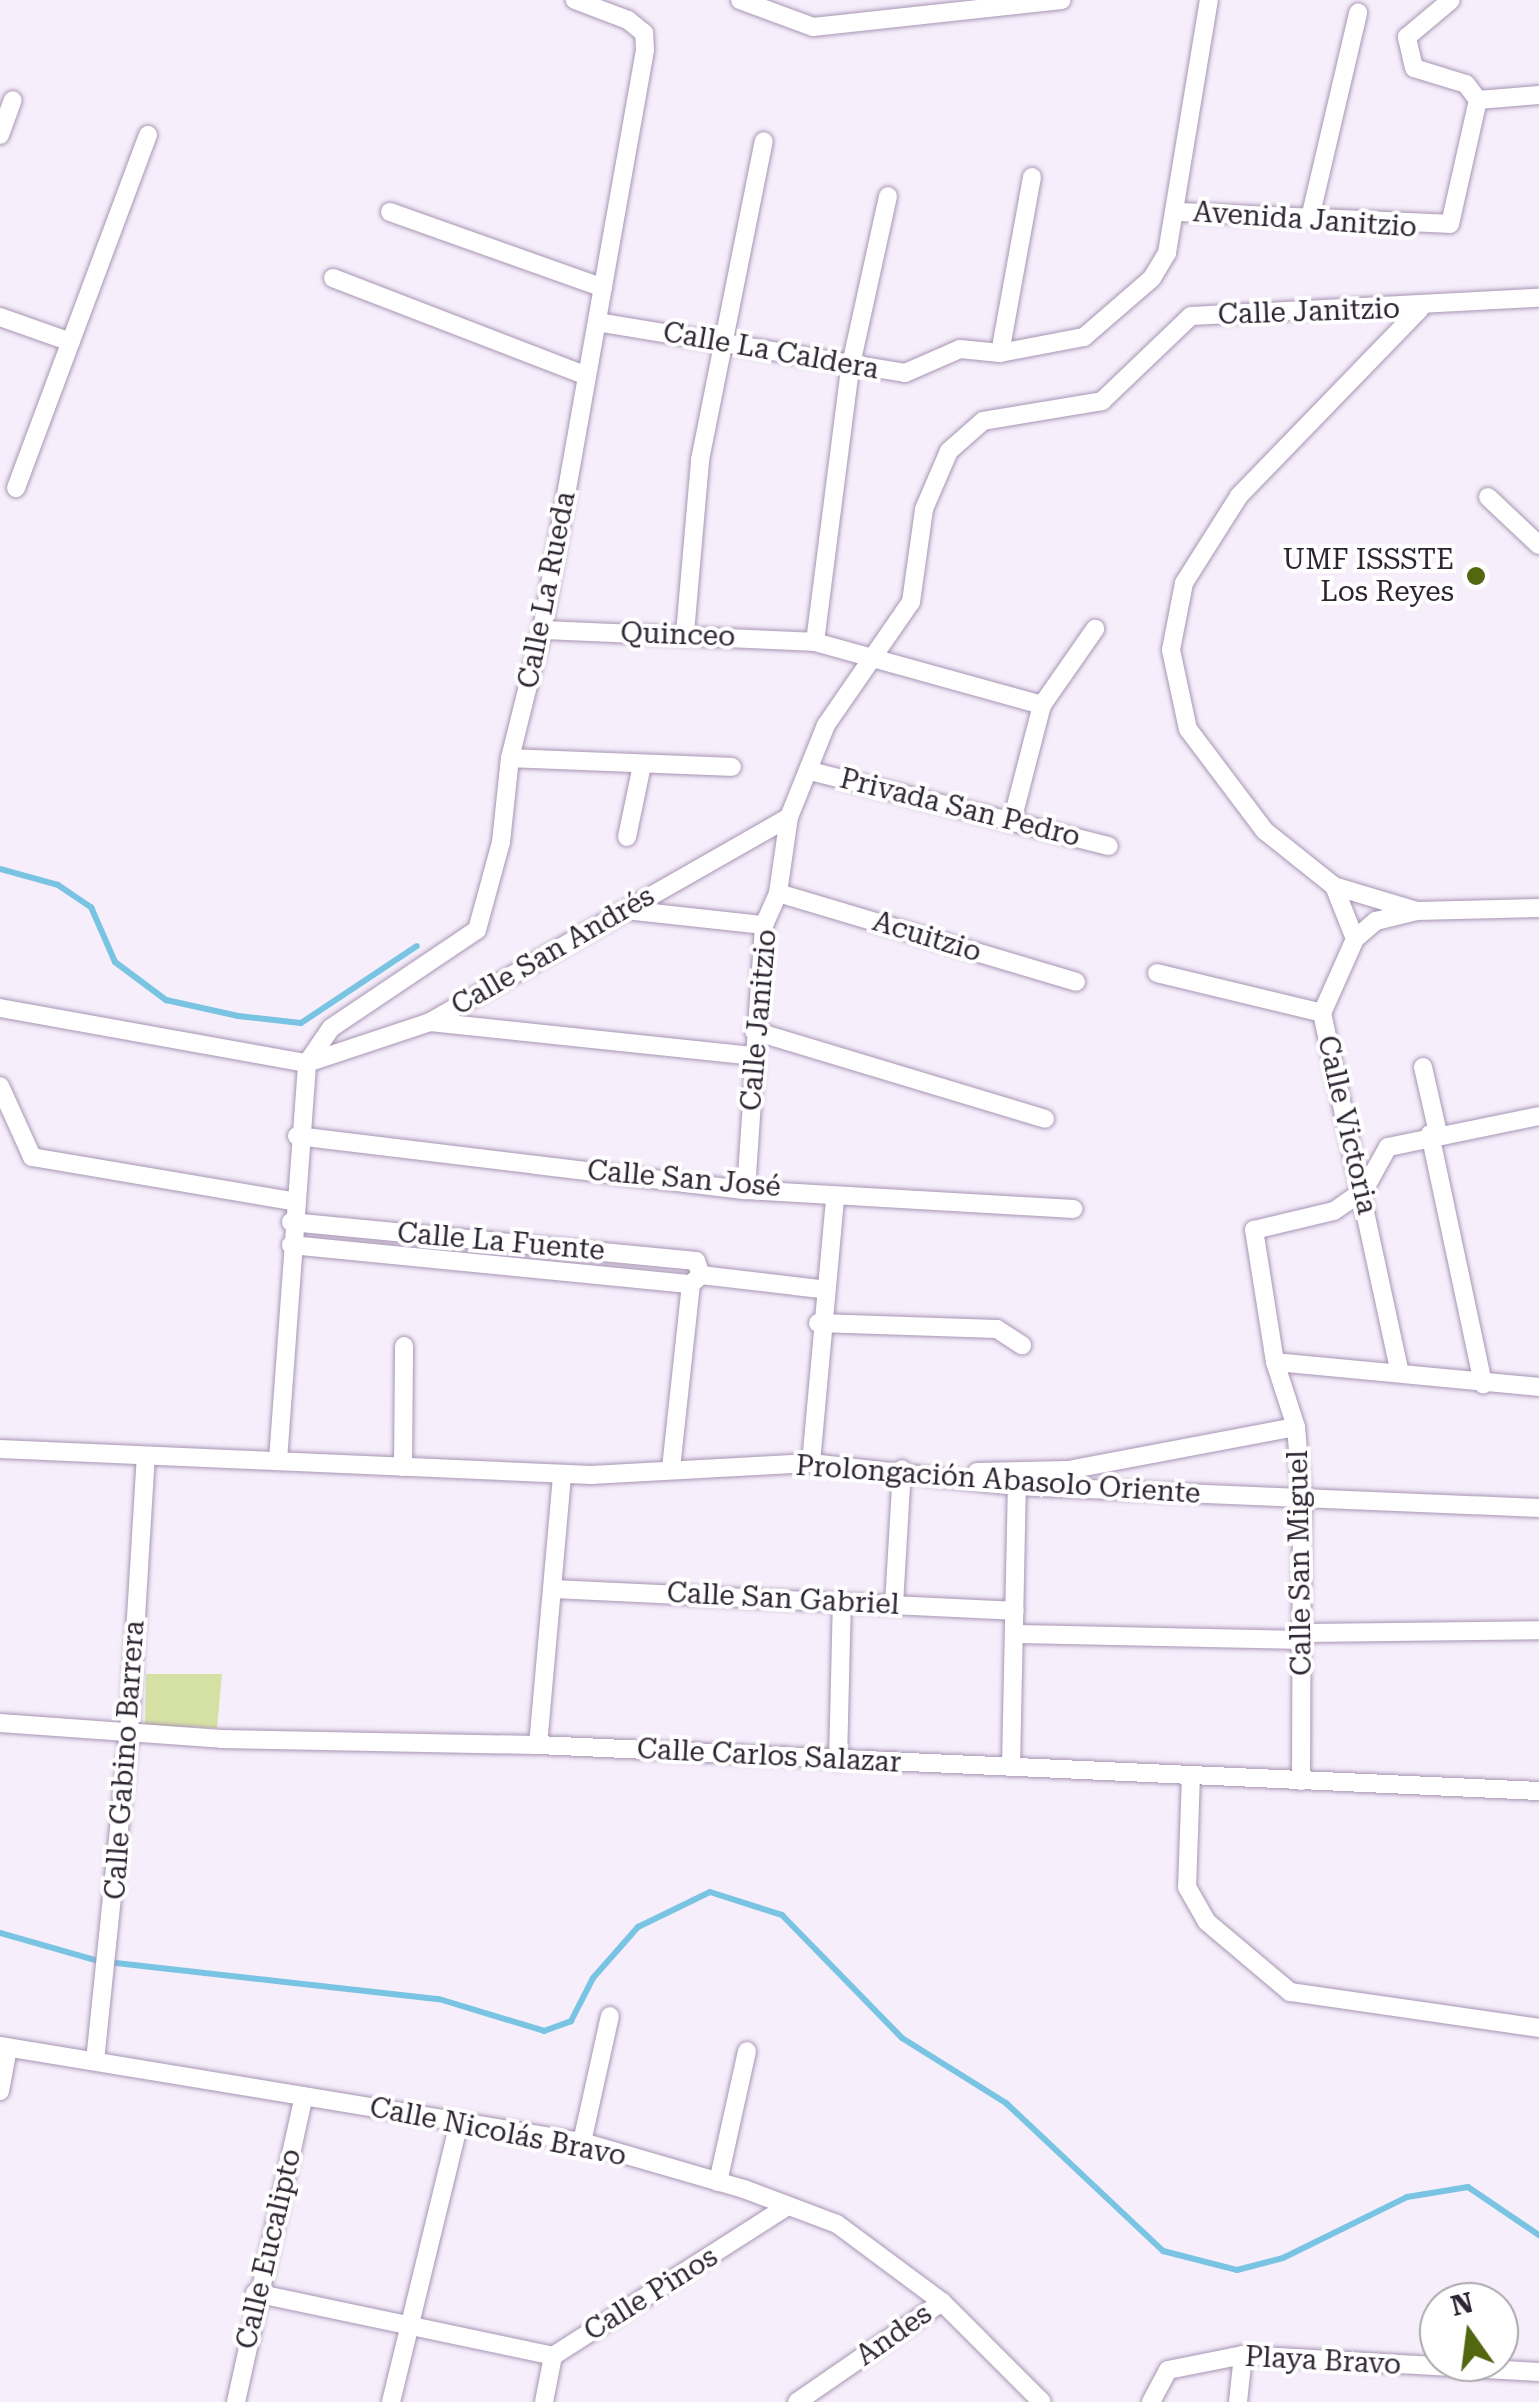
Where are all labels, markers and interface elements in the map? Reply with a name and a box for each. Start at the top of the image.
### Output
street label: Avenida Janitzio [1192,195,1418,245]
street label: Calle Janitzio [1217,292,1401,332]
street label: Calle La Caldera [660,315,882,387]
street label: Calle La Rueda [511,489,583,691]
place label: UMF ISSSTE Los Reyes [1283,543,1454,609]
marker: UMF ISSSTE Los Reyes [1463,563,1489,589]
street label: Quinceo [620,616,736,654]
street label: Privada San Pedro [836,762,1084,854]
street label: Calle San Andrés [446,879,660,1023]
street label: Acuitzio [869,905,985,969]
street label: Calle Janitzio [734,928,784,1112]
street label: Calle Victoria [1310,1032,1384,1218]
street label: Calle San José [586,1154,782,1204]
street label: Calle La Fuente [396,1216,606,1268]
street label: Prolongación Abasolo Oriente [795,1449,1201,1511]
street label: Calle San Miguel [1281,1450,1319,1676]
street label: Calle San Gabriel [666,1576,900,1622]
street label: Calle Gabino Barrera [98,1619,152,1901]
street label: Calle Carlos Salazar [636,1732,902,1780]
street label: Calle Nicolás Bravo [367,2091,629,2173]
street label: Calle Eucalipto [230,2146,308,2352]
street label: Calle Pinos [578,2240,724,2348]
north arrow [1419,2282,1519,2382]
text: N [1448,2286,1477,2323]
street label: Andes [850,2297,938,2373]
street label: Playa Bravo [1244,2340,1402,2382]

